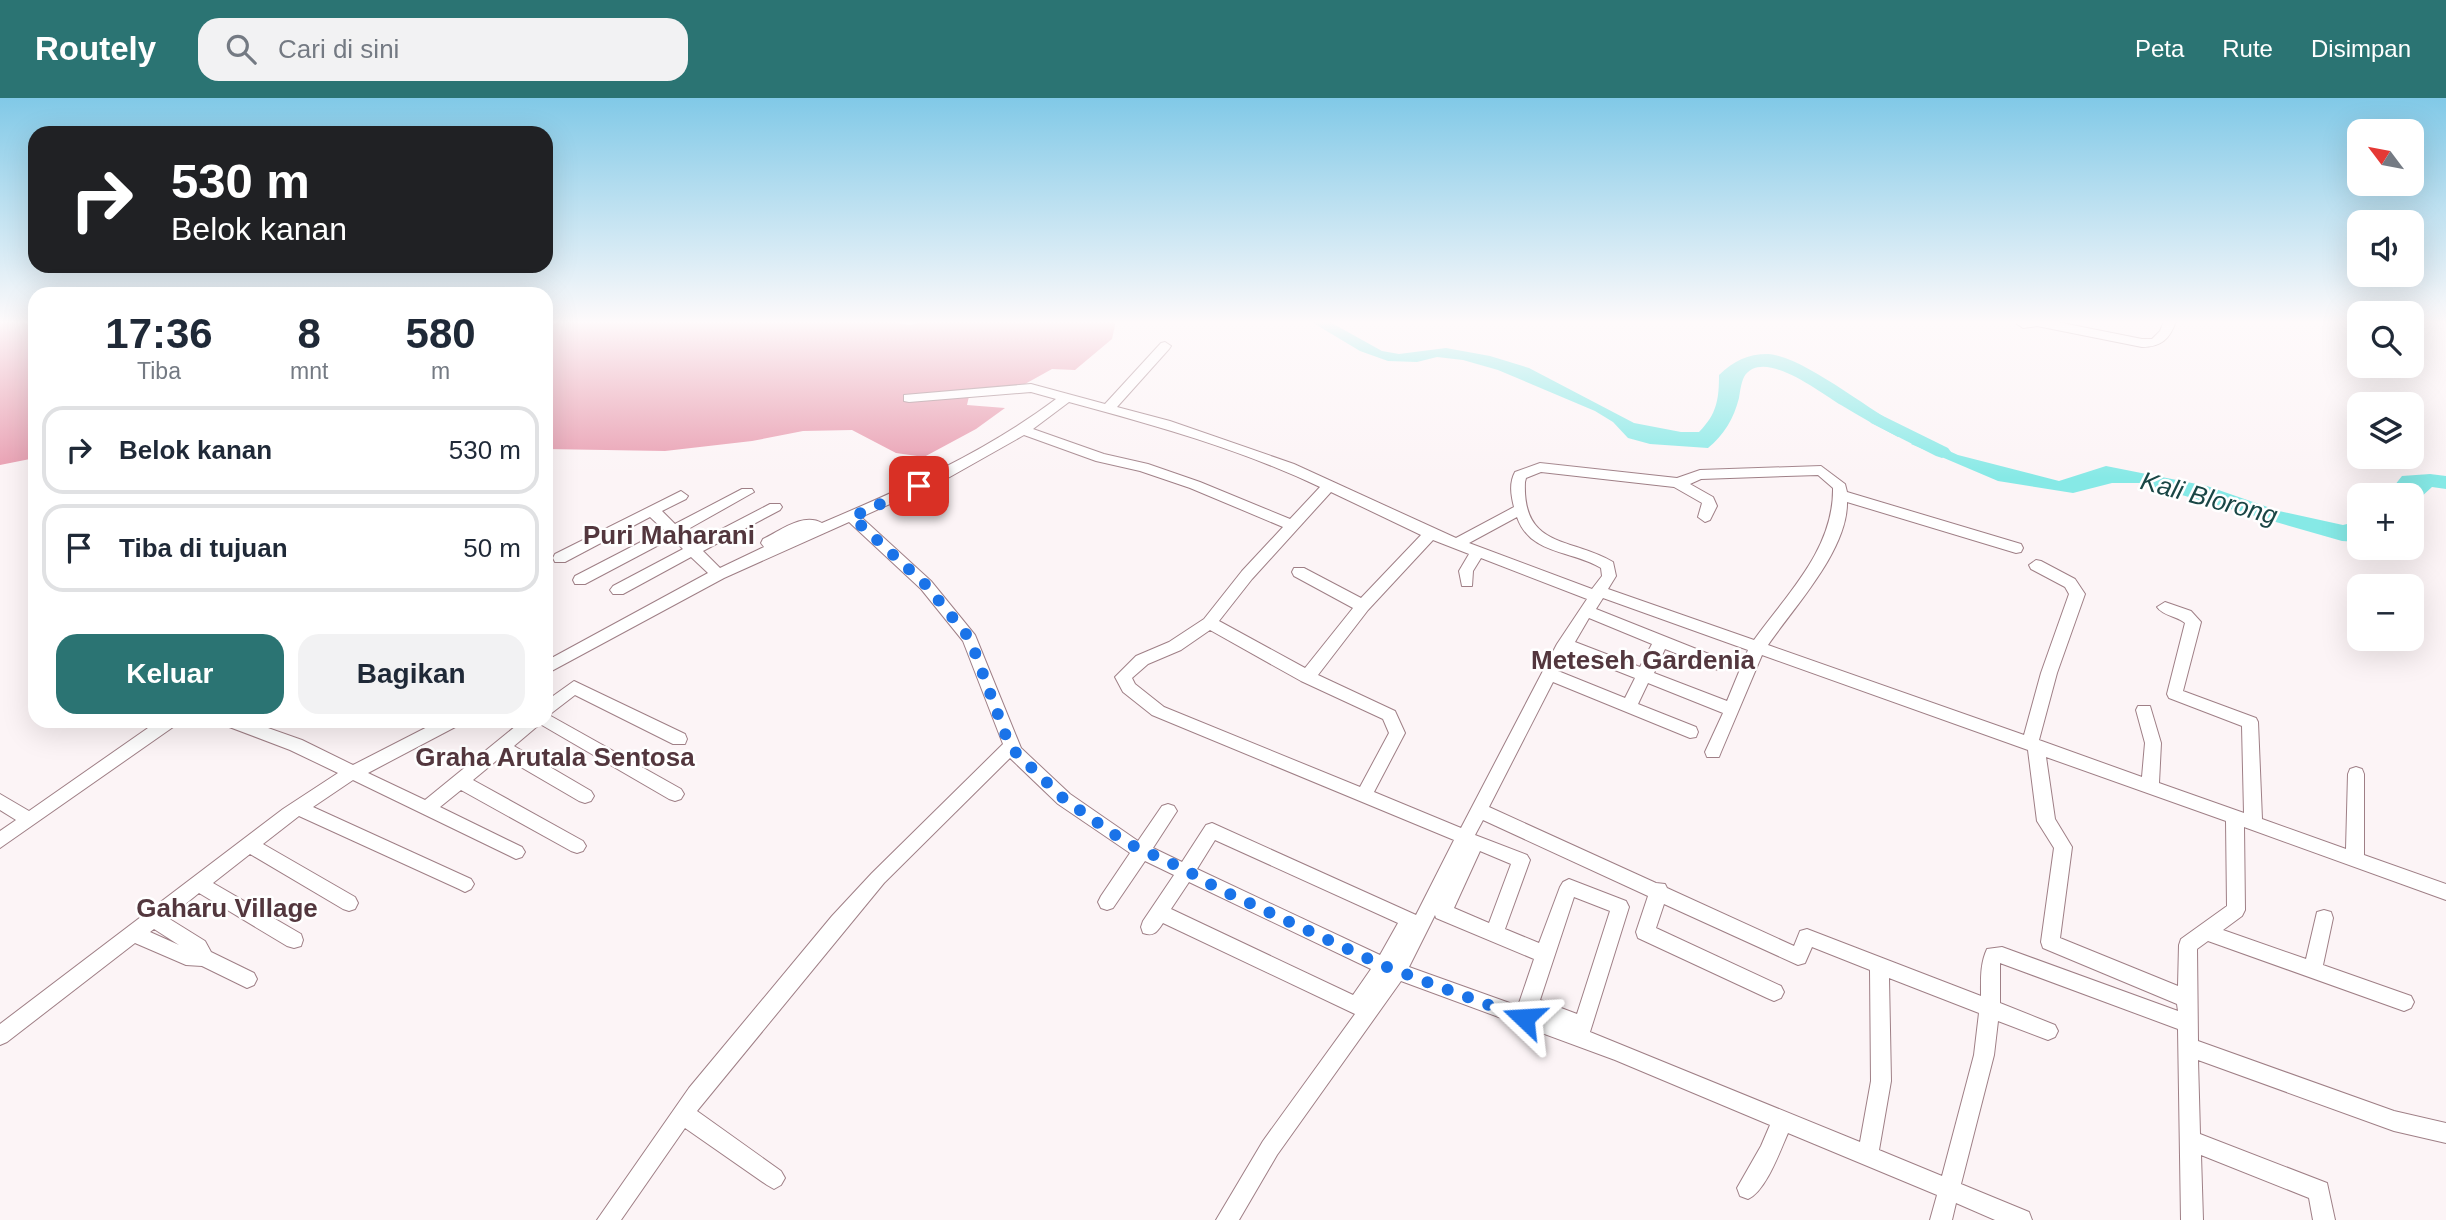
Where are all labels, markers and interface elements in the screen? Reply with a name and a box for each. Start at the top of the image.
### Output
search box [198,18,688,81]
text: Routely [35,30,156,67]
icon: search [222,30,260,68]
text: Cari di sini [278,34,399,64]
text: Peta [2135,35,2184,62]
text: Rute [2222,35,2273,62]
text: Disimpan [2311,35,2411,62]
north arrow [2347,119,2424,196]
map controls [2347,119,2424,651]
icon: right [56,154,147,245]
text: 530 m [171,154,310,208]
button: sound [2347,210,2424,287]
text: Belok kanan [171,211,347,247]
button: search [2347,301,2424,378]
text: 17:36 [105,310,213,357]
text: 8 [297,310,321,357]
text: 580 [406,310,476,357]
text: Tiba [137,358,181,384]
text: mnt [290,358,328,384]
text: m [431,358,450,384]
button: layers [2347,392,2424,469]
icon: right [60,431,98,469]
text: Belok kanan [119,435,272,465]
text: 530 m [449,435,521,465]
pin [889,456,949,516]
water label: Kali Blorong [2137,465,2281,531]
icon: arrive [900,467,938,505]
button: + [2347,483,2424,560]
district label: Puri Maharani [583,520,755,550]
icon: arrive [60,529,98,567]
text: Tiba di tujuan [119,533,288,563]
text: 50 m [463,533,521,563]
button: − [2347,574,2424,651]
button: Keluar [56,634,284,714]
button: Bagikan [298,634,525,714]
district label: Meteseh Gardenia [1531,645,1756,675]
district label: Graha Arutala Sentosa [415,742,695,772]
district label: Gaharu Village [136,893,318,923]
position arrow [1487,981,1561,1055]

